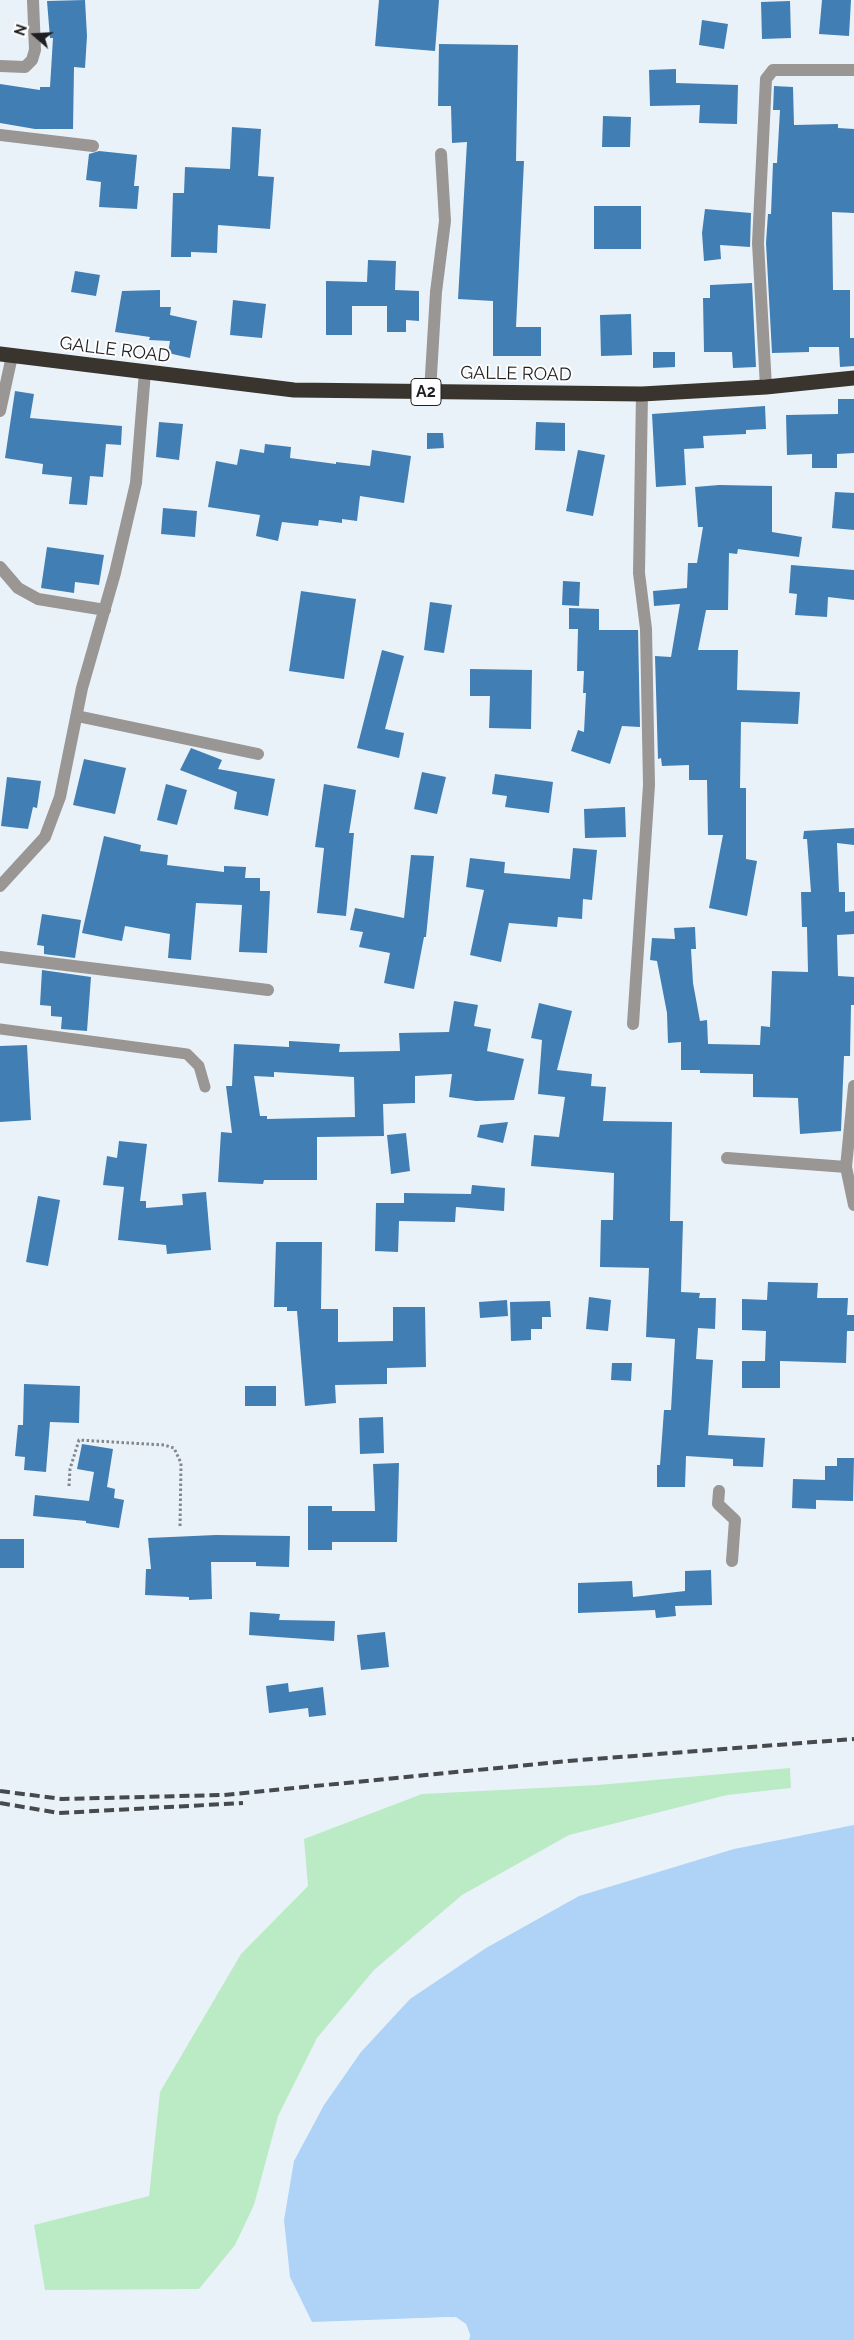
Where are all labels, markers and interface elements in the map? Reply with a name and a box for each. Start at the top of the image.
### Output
north arrow [10,10,60,60]
text: N [12,22,30,38]
street label: GALLE ROAD [58,332,172,368]
street label: GALLE ROAD [460,362,572,386]
road number: A2 [411,378,441,406]

